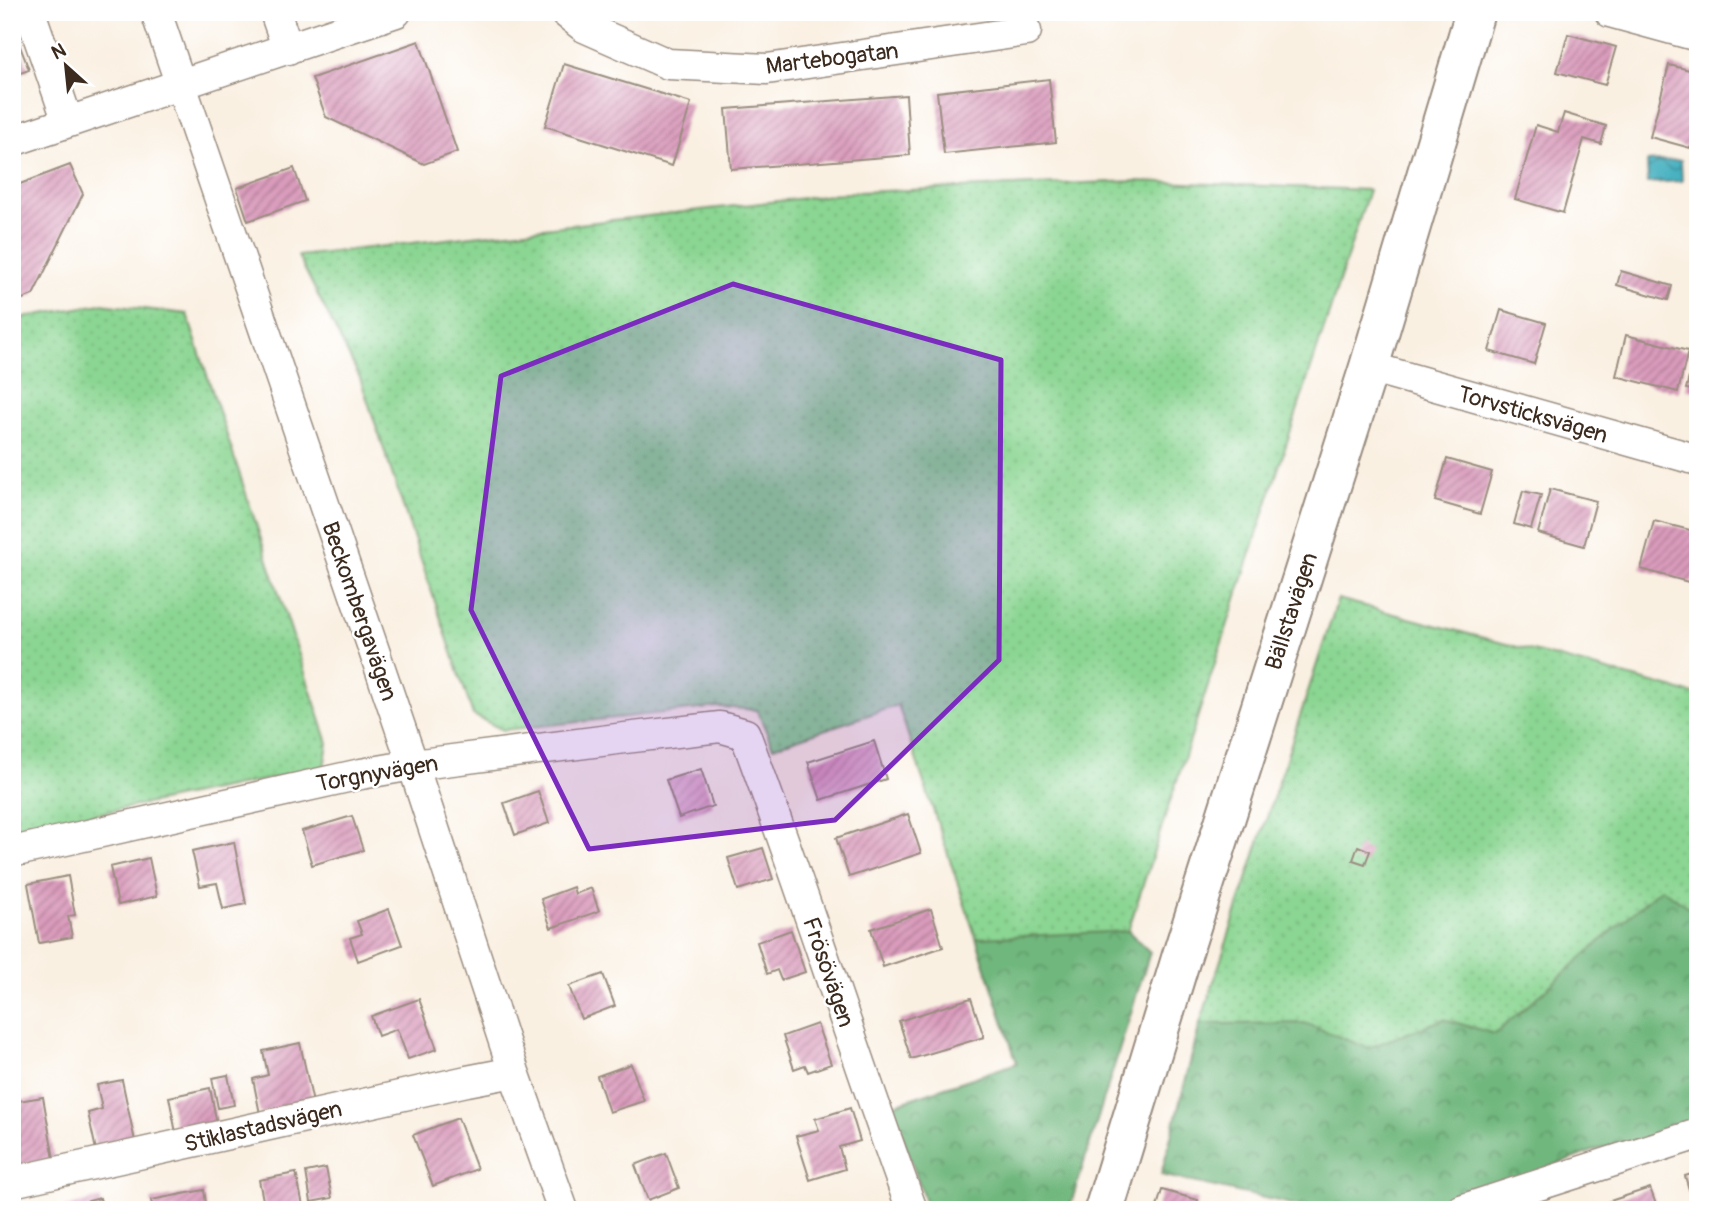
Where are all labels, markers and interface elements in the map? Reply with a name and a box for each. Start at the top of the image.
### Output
north arrow [32,32,102,102]
street label: Martebogatan [764,36,900,81]
text: N [48,38,70,65]
street label: Torvsticksvägen [1455,379,1611,450]
street label: Beckombergavägen [315,518,404,705]
street label: Bällstavägen [1259,549,1324,674]
street label: Torgnyvägen [314,749,440,798]
street label: Frösövägen [796,913,861,1031]
street label: Stiklastadsvägen [181,1094,345,1159]

